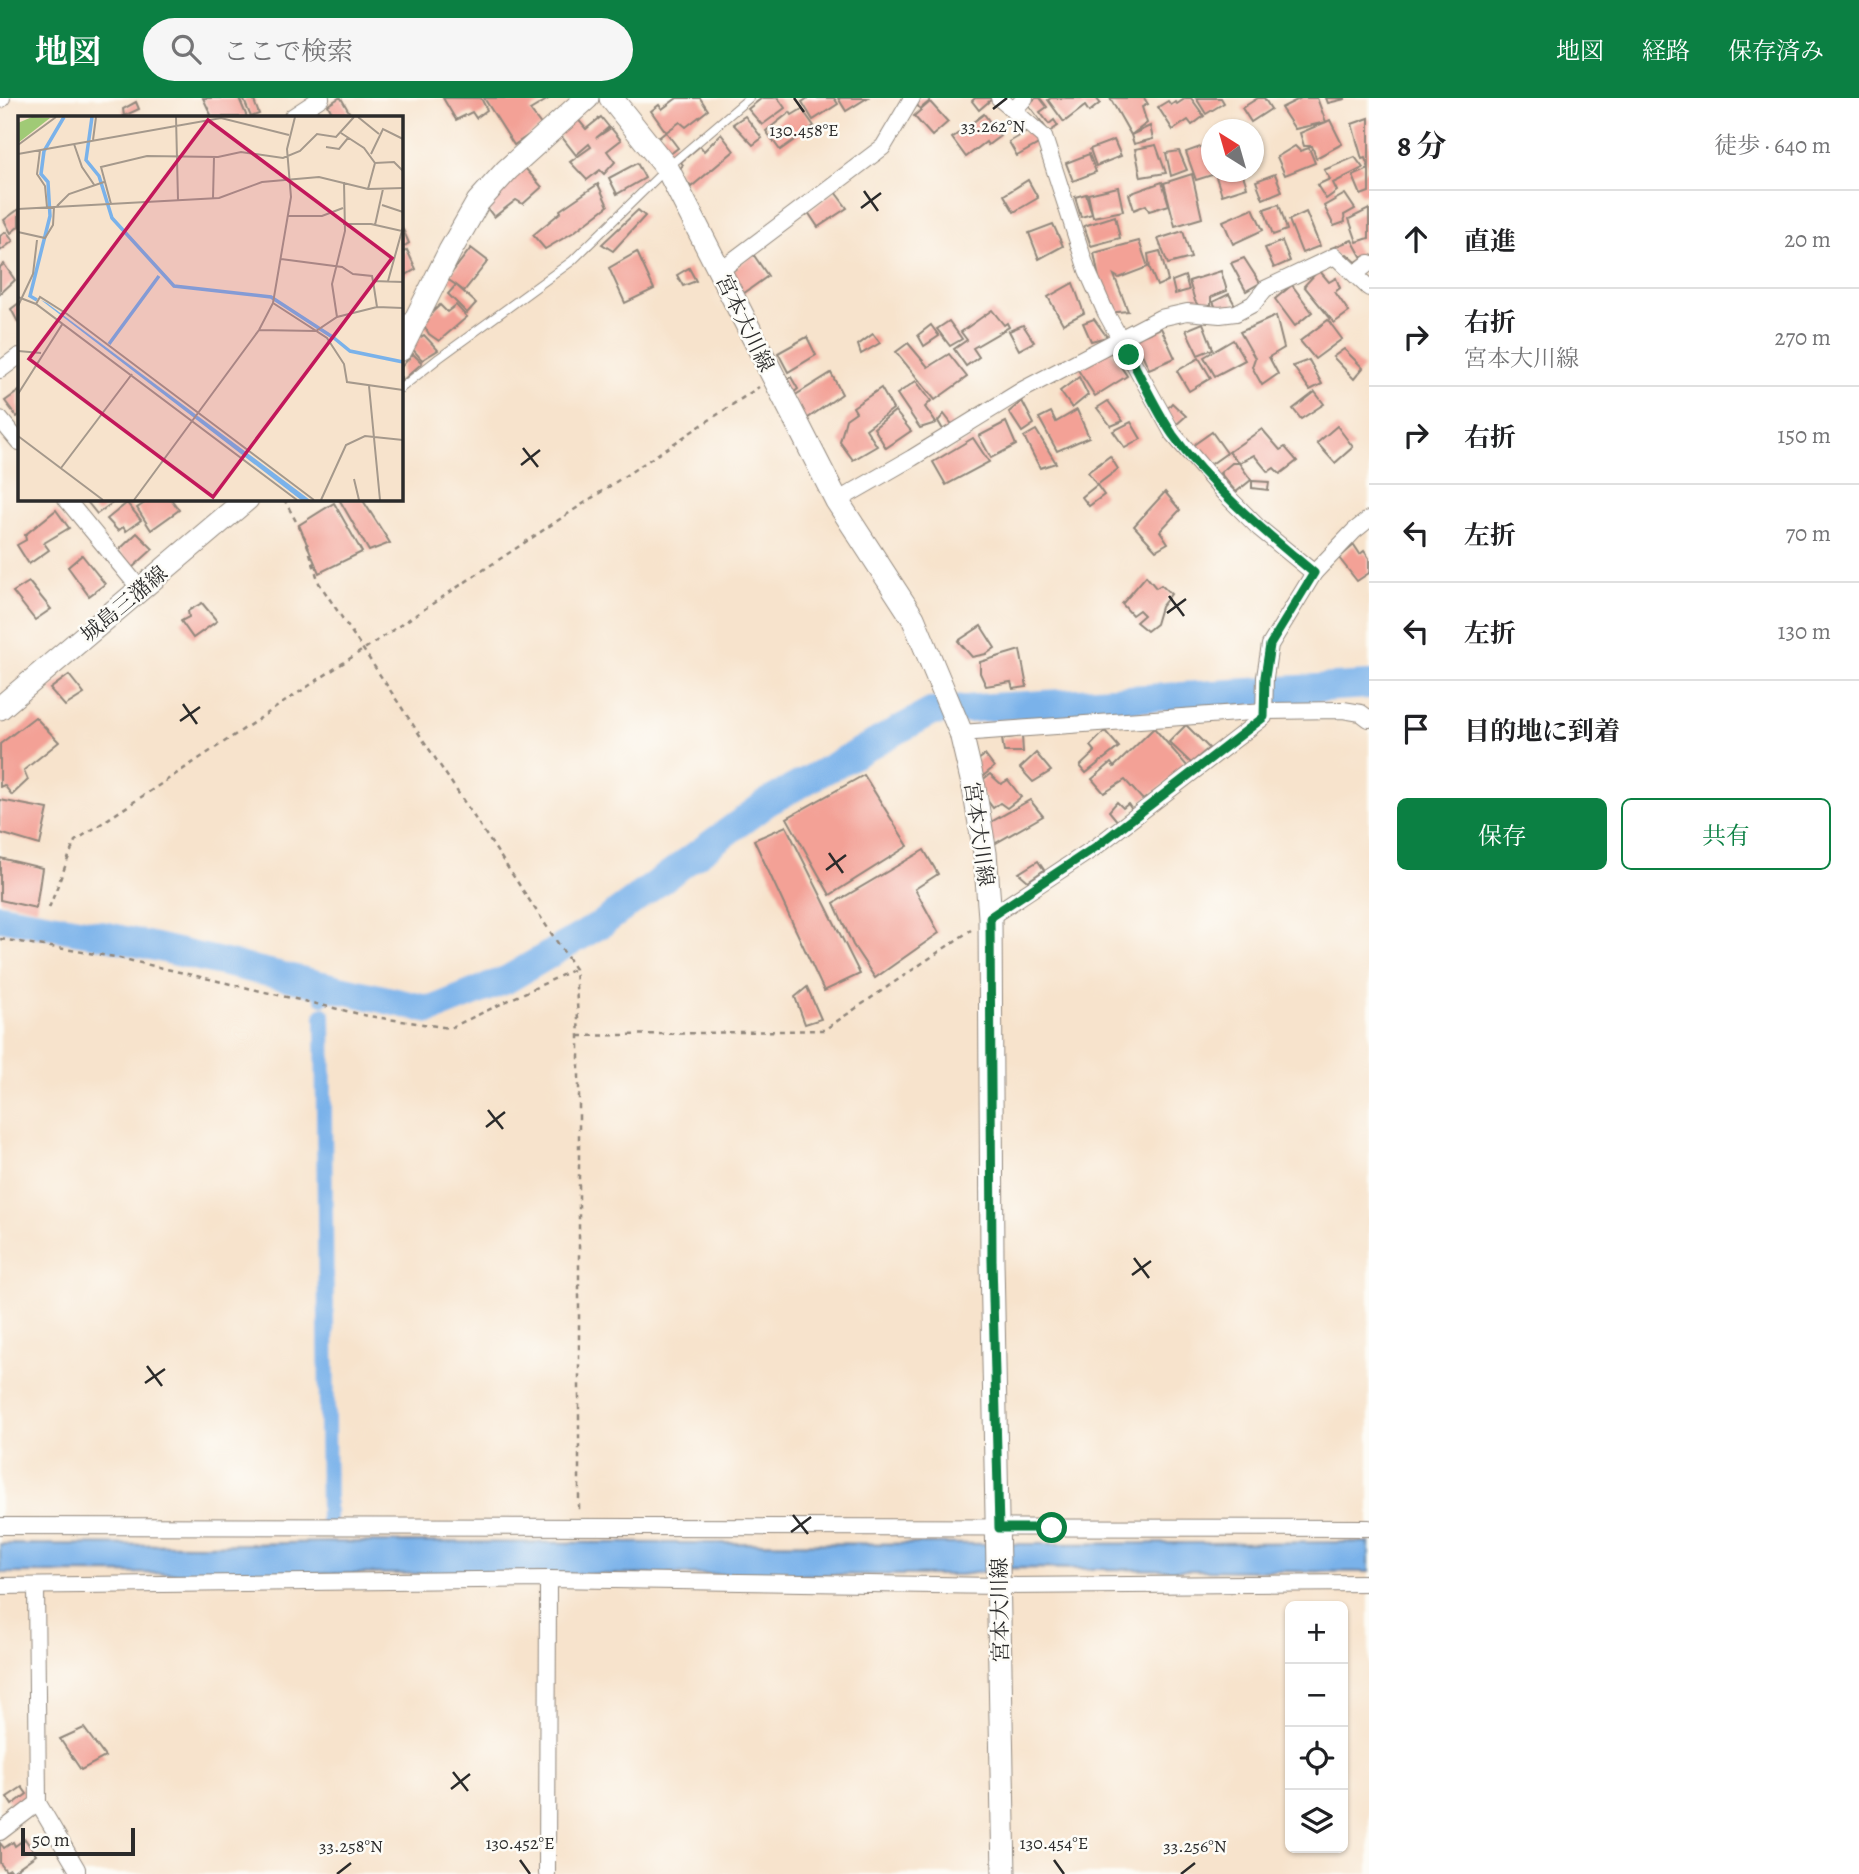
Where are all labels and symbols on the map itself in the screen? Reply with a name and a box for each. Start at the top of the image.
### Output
text: 33.262°N [961,114,1025,138]
inset map [18,116,402,500]
text: 130.458°E [769,118,839,142]
north arrow [1201,119,1264,182]
street label: 宮本大川線 [709,270,781,376]
route end [1113,339,1144,370]
street label: 城島三潴線 [75,560,173,648]
street label: 宮本大川線 [958,780,1000,888]
route start [1036,1512,1067,1543]
street label: 宮本大川線 [985,1557,1015,1663]
scale bar [21,1825,135,1857]
text: 130.452°E [485,1831,555,1855]
text: 130.454°E [1020,1831,1088,1855]
text: 33.258°N [319,1834,383,1858]
text: 33.256°N [1163,1834,1227,1858]

